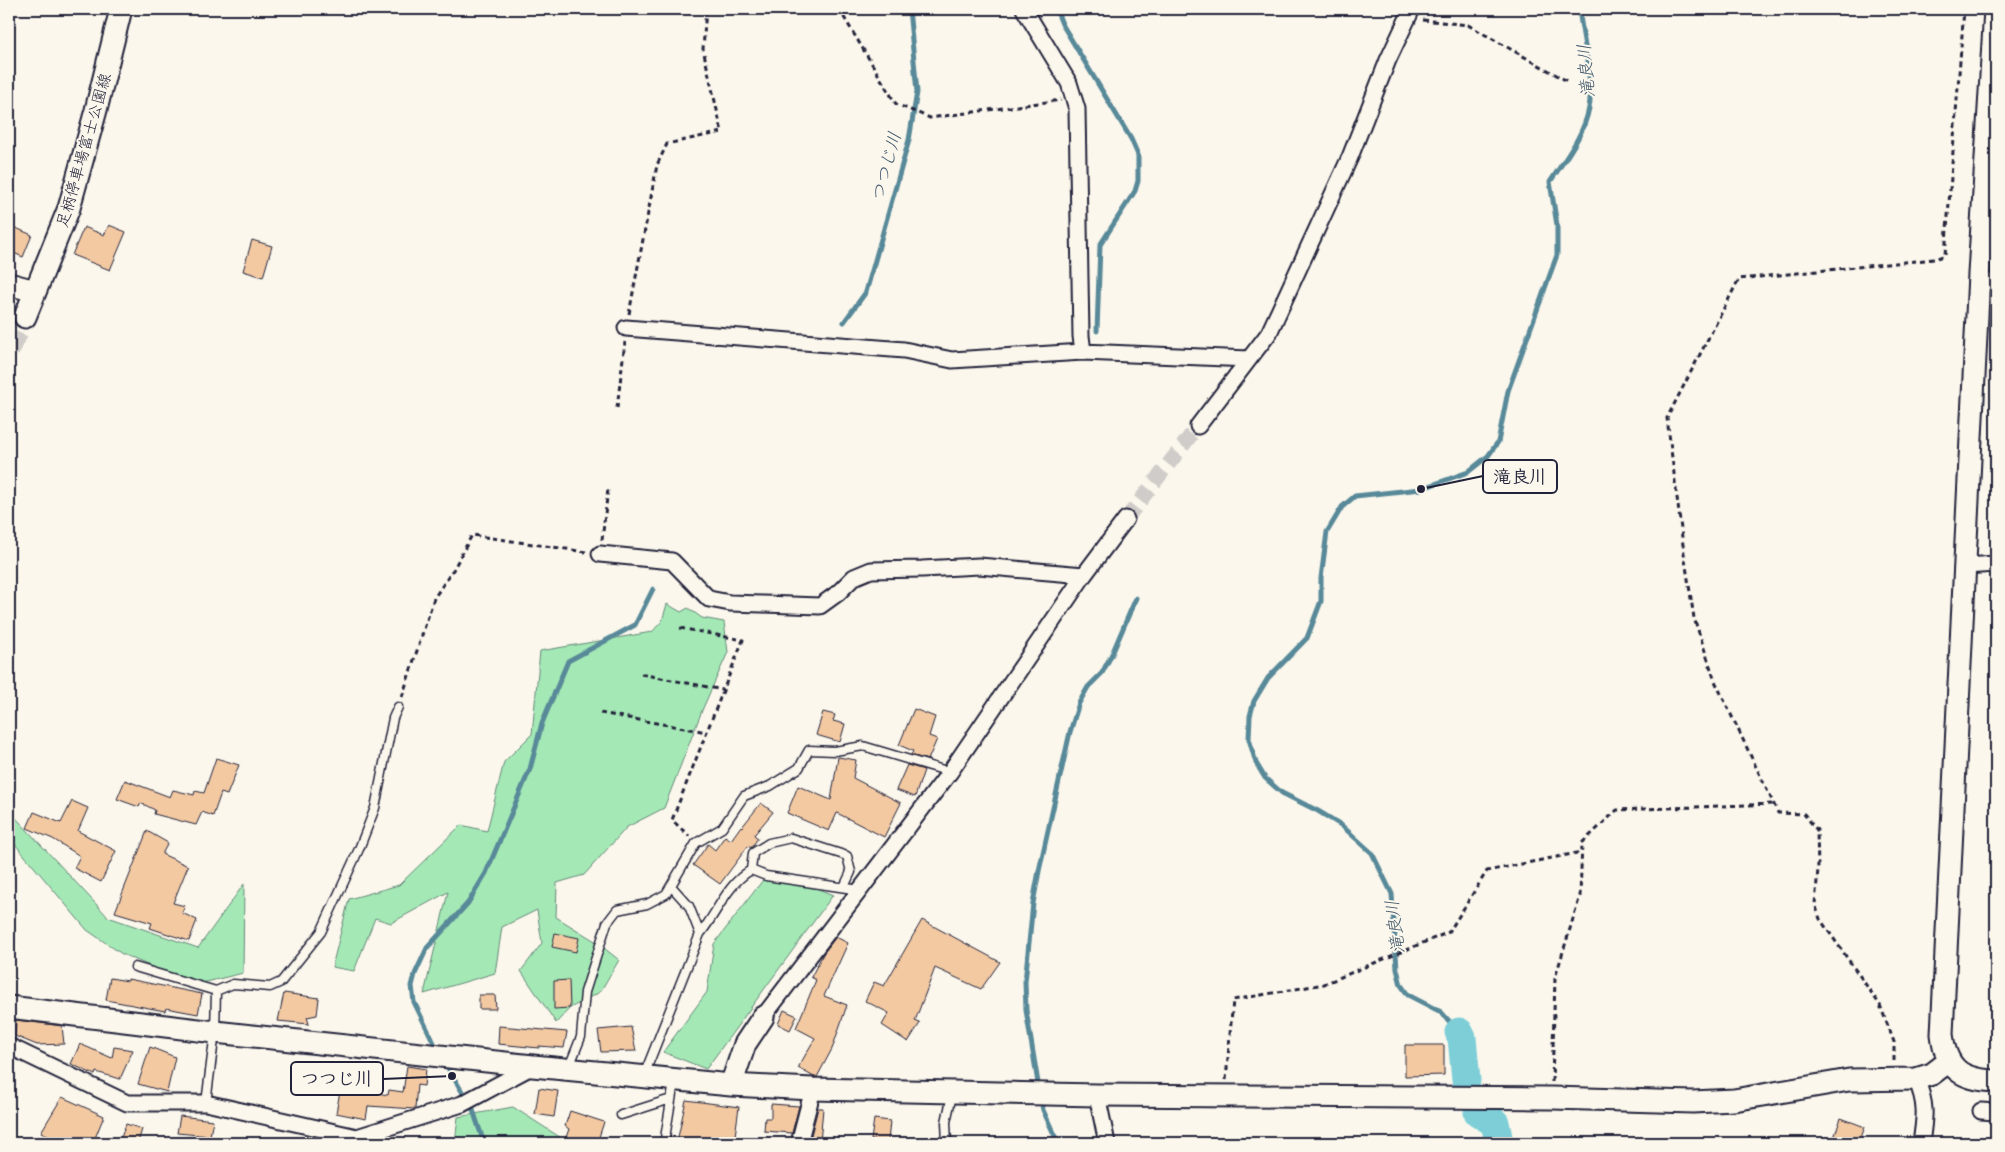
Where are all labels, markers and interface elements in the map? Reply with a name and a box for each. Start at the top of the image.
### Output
water label: 滝良川 [1568,43,1604,99]
street label: 足柄停車場富士公園線 [47,69,119,231]
water label: つつじ川 [861,128,911,206]
callout: 滝良川 [1483,460,1557,493]
text: 滝良川 [1493,461,1547,493]
water label: 滝良川 [1376,898,1414,956]
callout: つつじ川 [291,1062,383,1095]
text: つつじ川 [301,1063,373,1095]

